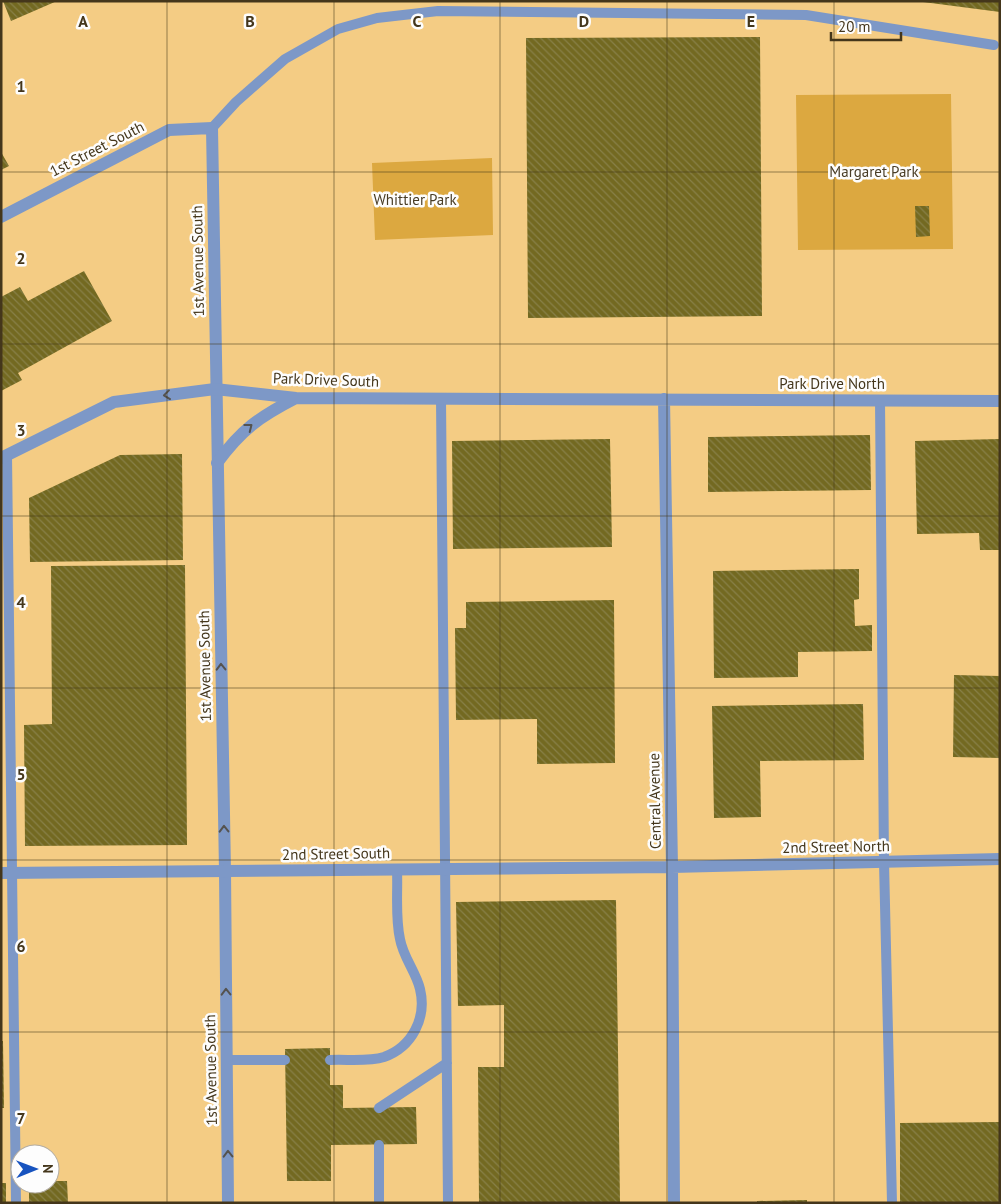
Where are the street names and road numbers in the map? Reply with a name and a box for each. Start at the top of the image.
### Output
street label: 1st Street South [46,117,147,180]
street label: 1st Avenue South [187,205,208,317]
street label: Park Drive South [273,368,379,391]
street label: Park Drive North [779,374,885,393]
street label: 1st Avenue South [194,610,215,722]
street label: Central Avenue [644,753,665,849]
street label: 2nd Street North [782,836,890,857]
street label: 2nd Street South [282,843,390,864]
street label: 1st Avenue South [200,1014,221,1126]

